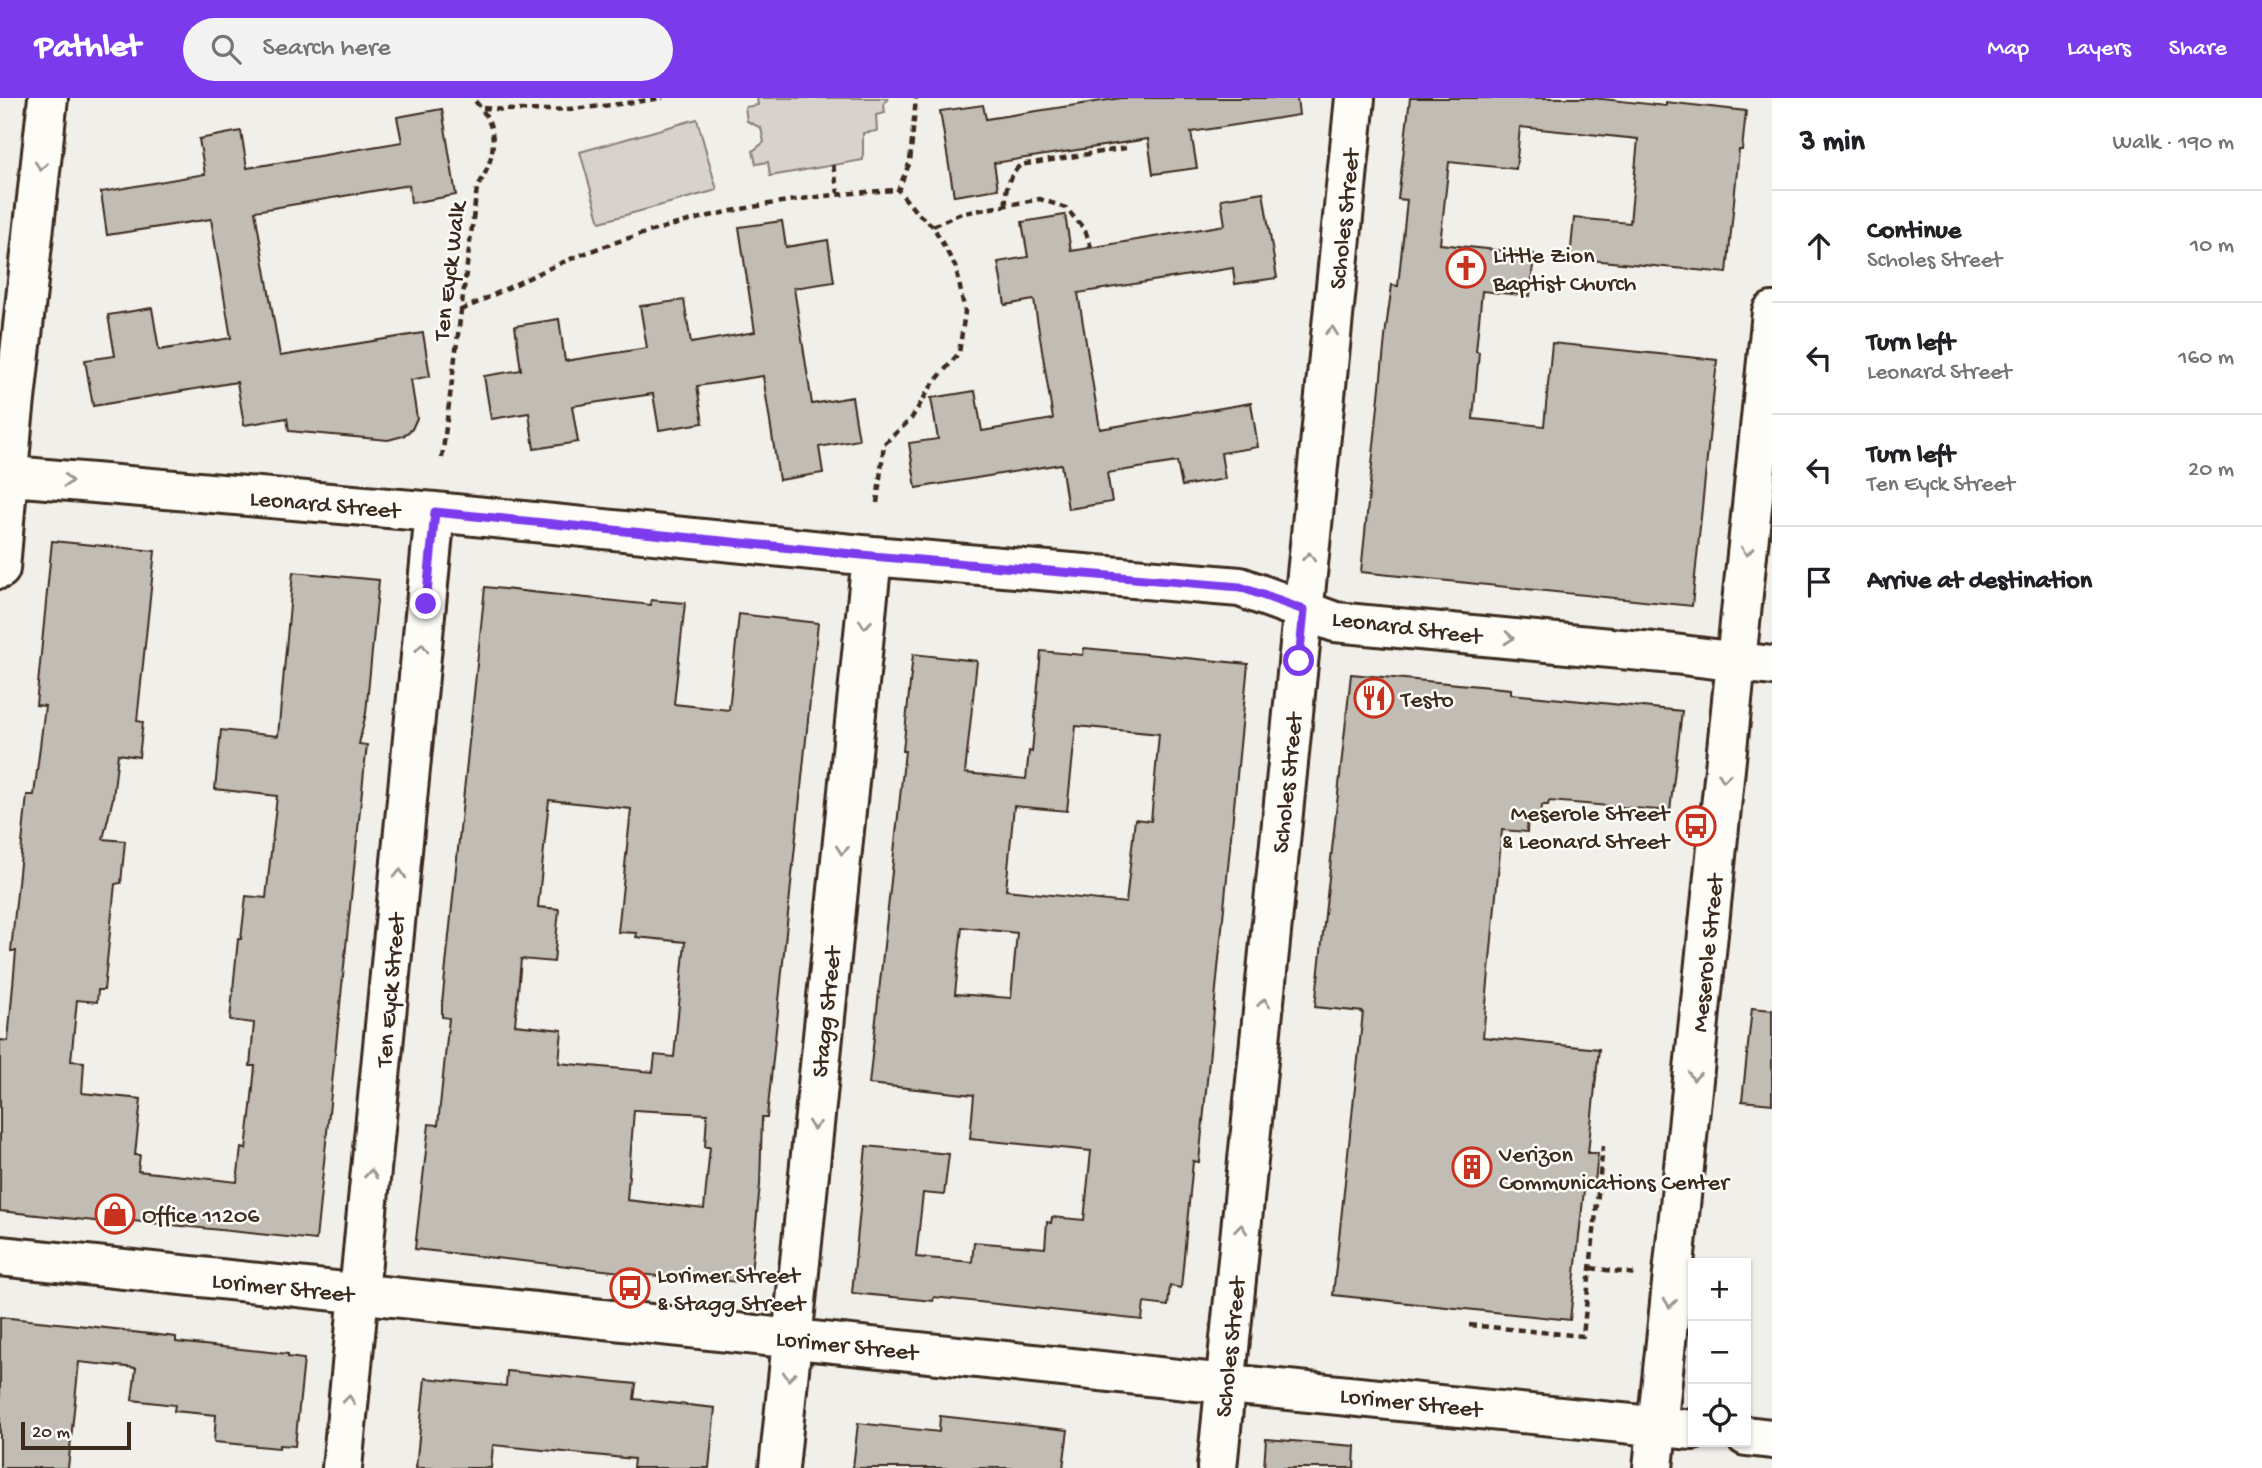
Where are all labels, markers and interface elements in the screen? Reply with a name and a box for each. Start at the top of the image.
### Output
search box [183,18,673,81]
text: Pathlet [35,30,141,68]
icon: search [207,30,245,68]
text: Search here [263,34,391,65]
text: Map [1987,35,2029,64]
text: Layers [2067,35,2131,64]
text: Share [2169,35,2227,64]
text: 3 min [1800,126,1865,161]
text: Walk · 190 m [2113,130,2234,157]
street label: Scholes Street [1325,146,1368,291]
one-way arrow [33,160,48,172]
street label: Ten Eyck Walk [428,198,475,345]
text: Continue [1867,217,1961,248]
icon: ahead [1800,227,1838,265]
text: 10 m [2190,233,2234,260]
place label: Little Zion Baptist Church [1492,243,1637,300]
church icon: Little Zion Baptist Church [1445,247,1487,289]
text: Scholes Street [1867,248,2002,275]
one-way arrow [1324,325,1339,336]
text: Turn left [1867,329,1955,360]
icon: left [1800,339,1838,377]
text: 160 m [2178,345,2234,372]
text: Leonard Street [1867,360,2011,387]
text: Turn left [1867,441,1955,472]
icon: left [1800,451,1838,489]
text: 20 m [2188,457,2234,484]
text: Ten Eyck Street [1867,472,2015,499]
one-way arrow [63,473,74,488]
street label: Leonard Street [248,485,403,528]
one-way arrow [1740,545,1755,556]
one-way arrow [1301,552,1316,563]
icon: arrive [1800,563,1838,601]
text: Arrive at destination [1867,567,2092,598]
route end [410,588,441,619]
street label: Leonard Street [1330,606,1485,653]
one-way arrow [857,618,872,630]
one-way arrow [1503,630,1514,645]
one-way arrow [414,642,429,653]
route start [1283,645,1314,676]
restaurant icon: Testo [1353,677,1395,719]
place label: Testo [1399,687,1454,716]
street label: Scholes Street [1268,710,1311,855]
one-way arrow [1717,772,1732,783]
place label: Meserole Street & Leonard Street [1502,801,1671,858]
bus stop icon: Meserole Street & Leonard Street [1675,805,1717,847]
one-way arrow [835,845,850,856]
one-way arrow [392,868,407,879]
street label: Meserole Street [1687,871,1732,1034]
street label: Ten Eyck Street [371,910,414,1070]
street label: Stagg Street [807,943,850,1079]
one-way arrow [1256,997,1271,1008]
one-way arrow [1686,1071,1701,1082]
one-way arrow [807,1120,822,1131]
place label: Verizon Communications Center [1498,1142,1731,1199]
building icon: Verizon Communications Center [1451,1146,1493,1188]
one-way arrow [364,1168,379,1180]
shop icon: Office 11206 [94,1193,136,1235]
place label: Office 11206 [142,1203,260,1232]
one-way arrow [1233,1224,1248,1235]
map controls [1688,1258,1751,1447]
button: + [1688,1258,1751,1321]
place label: Lorimer Street & Stagg Street [657,1263,807,1320]
bus stop icon: Lorimer Street & Stagg Street [609,1267,651,1309]
street label: Lorimer Street [210,1268,357,1312]
street label: Scholes Street [1211,1274,1254,1419]
one-way arrow [1663,1297,1678,1308]
button: − [1688,1321,1751,1384]
street label: Lorimer Street [774,1326,921,1370]
one-way arrow [782,1371,797,1382]
street label: Lorimer Street [1338,1383,1485,1427]
button: locate [1688,1384,1751,1447]
one-way arrow [341,1394,356,1405]
scale bar [21,1419,131,1451]
text: 20 m [32,1422,70,1445]

